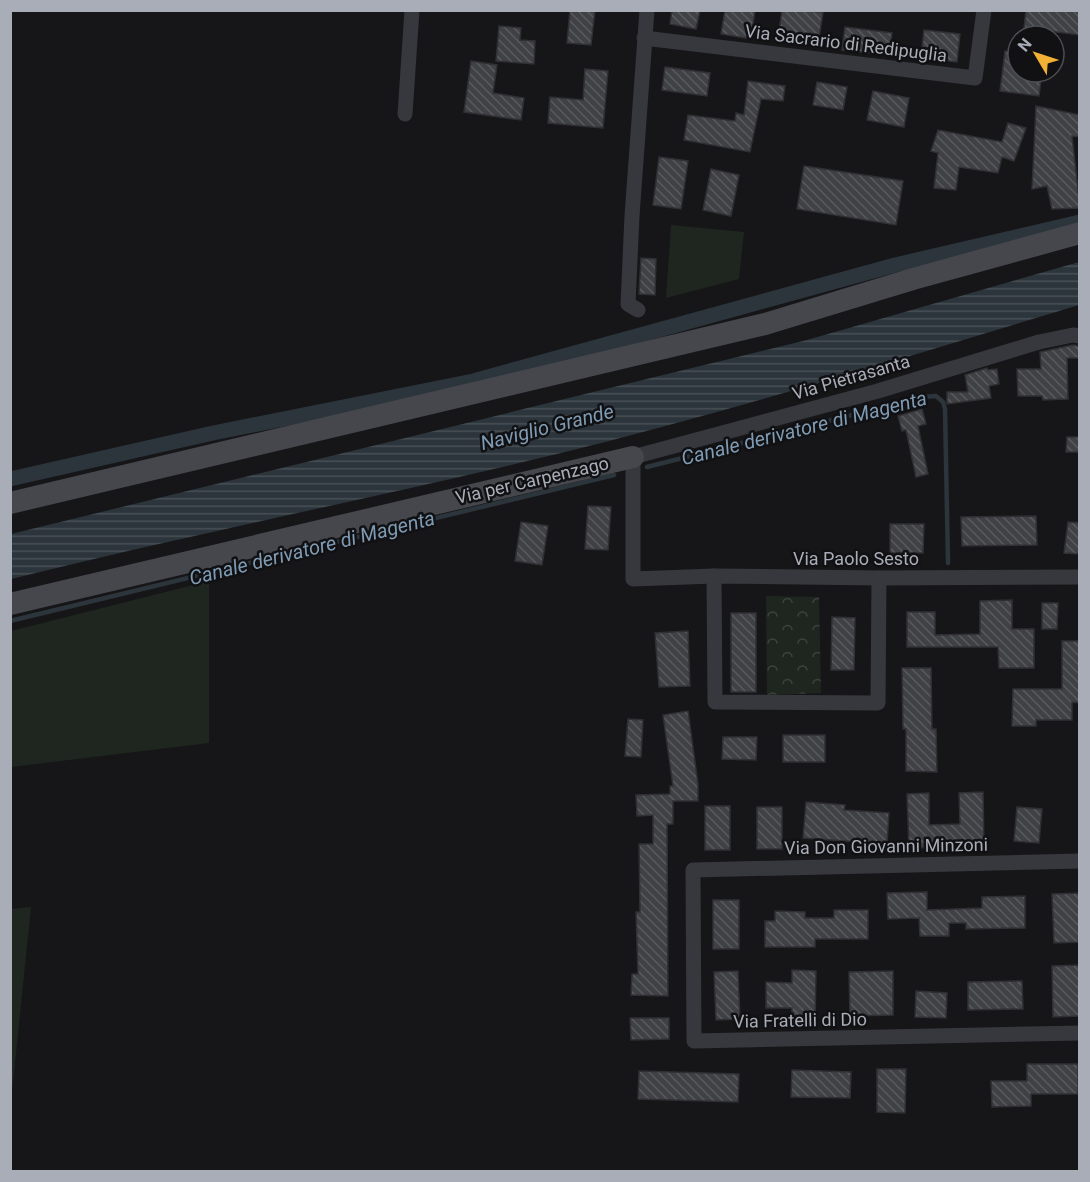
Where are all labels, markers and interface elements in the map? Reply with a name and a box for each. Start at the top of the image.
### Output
street label: Via Sacrario di Redipuglia [744,20,948,66]
north arrow [1006,24,1066,84]
text: N [1014,35,1036,55]
street label: Via Pietrasanta [790,350,912,404]
water label: Canale derivatore di Magenta [679,386,929,470]
water label: Naviglio Grande [478,399,616,455]
street label: Via per Carpenzago [453,452,611,508]
water label: Canale derivatore di Magenta [187,506,437,590]
street label: Via Paolo Sesto [793,548,919,569]
street label: Via Don Giovanni Minzoni [784,834,988,858]
street label: Via Fratelli di Dio [733,1008,867,1032]

